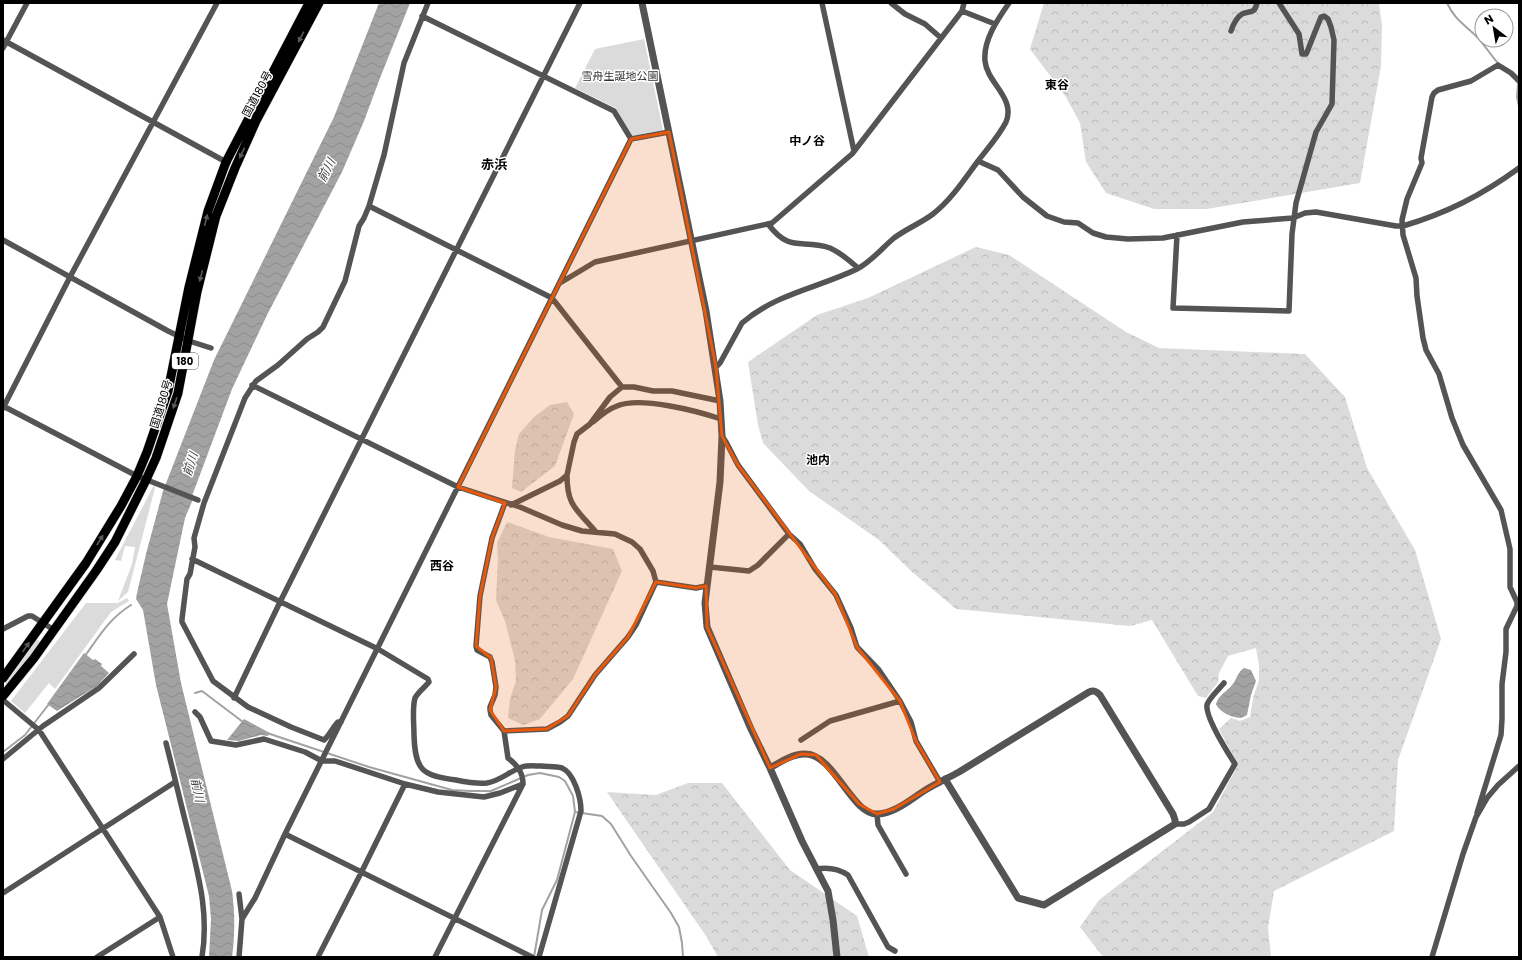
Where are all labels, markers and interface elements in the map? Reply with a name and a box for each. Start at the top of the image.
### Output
north arrow [1474,8,1514,48]
text: N [1481,10,1497,28]
one-way arrow [298,32,304,43]
street label: 国道180号 [238,68,276,120]
park label: 雪舟生誕地公園 [582,68,659,84]
district label: 東谷 [1045,76,1069,93]
district label: 中ノ谷 [789,132,825,149]
one-way arrow [239,147,245,159]
water label: 前川 [313,154,340,185]
district label: 赤浜 [481,155,507,174]
one-way arrow [203,213,209,226]
one-way arrow [198,270,204,282]
road number: 180 [172,353,198,369]
street label: 国道180号 [146,378,176,430]
one-way arrow [171,398,177,410]
water label: 前川 [178,448,202,478]
district label: 池内 [806,451,830,468]
one-way arrow [96,535,104,545]
district label: 西谷 [430,557,454,574]
one-way arrow [22,642,30,652]
water label: 前川 [187,776,209,805]

